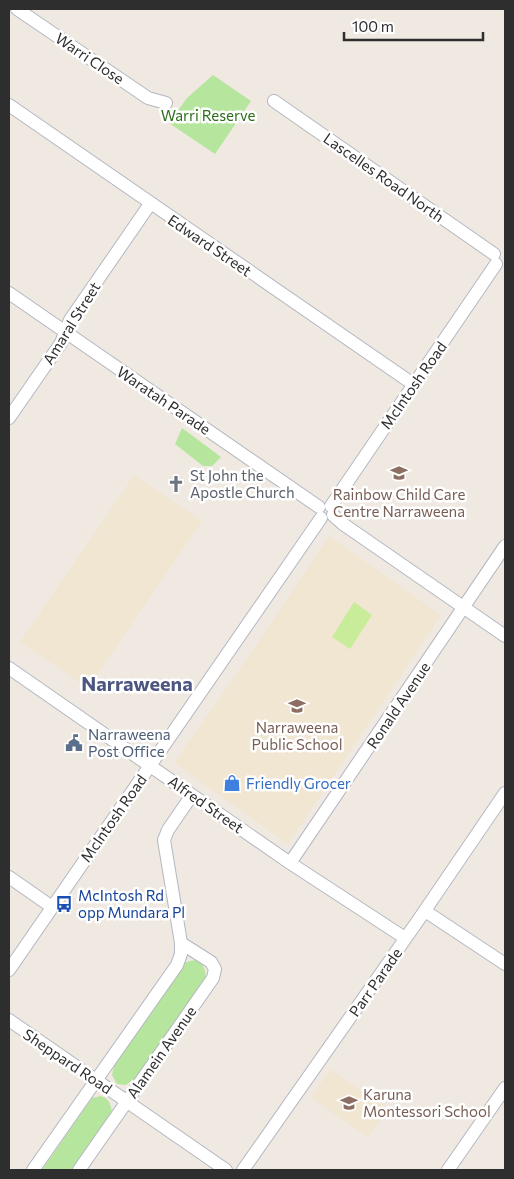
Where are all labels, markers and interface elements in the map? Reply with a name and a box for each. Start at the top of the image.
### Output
scale bar [344,10,483,42]
text: 100 m [352,17,394,35]
street label: Warri Close [52,29,128,88]
park label: Warri Reserve [161,106,255,124]
street label: Lascelles Road North [320,129,448,225]
street label: Edward Street [165,210,255,280]
street label: Amaral Street [38,278,104,368]
street label: McIntosh Road [376,338,450,432]
street label: Waratah Parade [114,362,214,438]
school or university icon: Rainbow Child Care Centre Narraweena [389,463,409,483]
place label: St John the Apostle Church [190,466,295,501]
church icon: St John the Apostle Church [166,474,186,494]
place label: Rainbow Child Care Centre Narraweena [333,485,465,520]
street label: Ronald Avenue [362,658,434,752]
district label: Narraweena [81,671,193,695]
school or university icon: Narraweena Public School [287,696,307,716]
place label: Narraweena Public School [251,718,343,753]
place label: Narraweena Post Office [88,725,171,760]
public building icon: Narraweena Post Office [64,733,84,753]
street label: McIntosh Road [76,771,150,865]
street label: Alfred Street [165,771,247,837]
shop icon: Friendly Grocer [222,773,242,793]
place label: Friendly Grocer [246,774,351,792]
place label: McIntosh Rd opp Mundara Pl [78,886,185,921]
bus stop icon: McIntosh Rd opp Mundara Pl [54,894,74,914]
street label: Parr Parade [345,944,405,1020]
street label: Alamein Avenue [123,1002,199,1102]
street label: Sheppard Road [20,1025,116,1097]
place label: Karuna Montessori School [363,1085,491,1120]
school or university icon: Karuna Montessori School [339,1093,359,1113]

